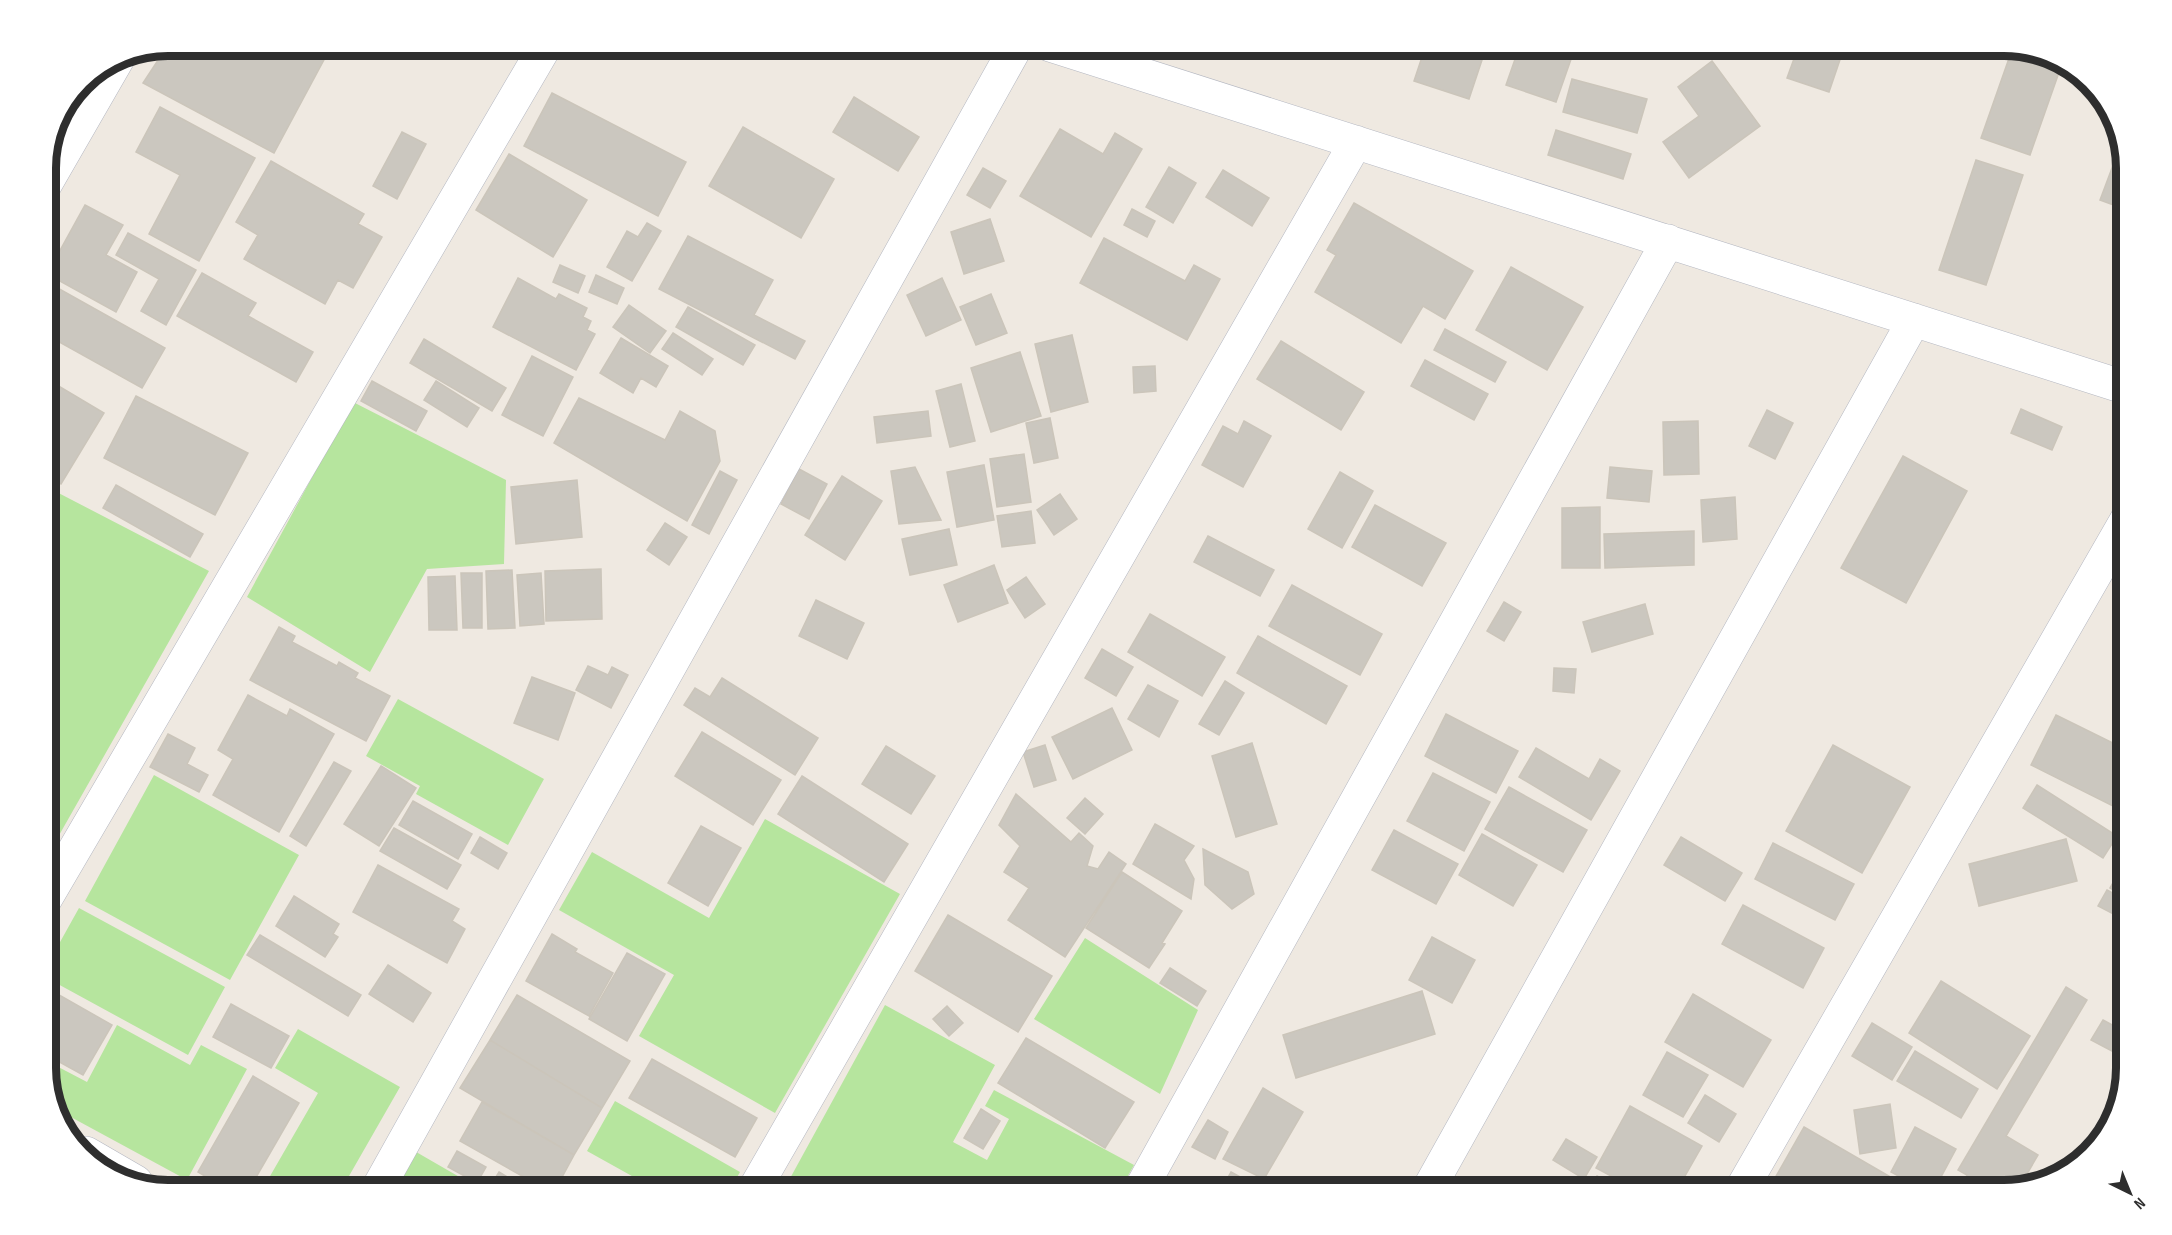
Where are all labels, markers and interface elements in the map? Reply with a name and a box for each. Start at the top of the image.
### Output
north arrow [2100,1163,2160,1223]
text: N [2130,1193,2149,1213]

